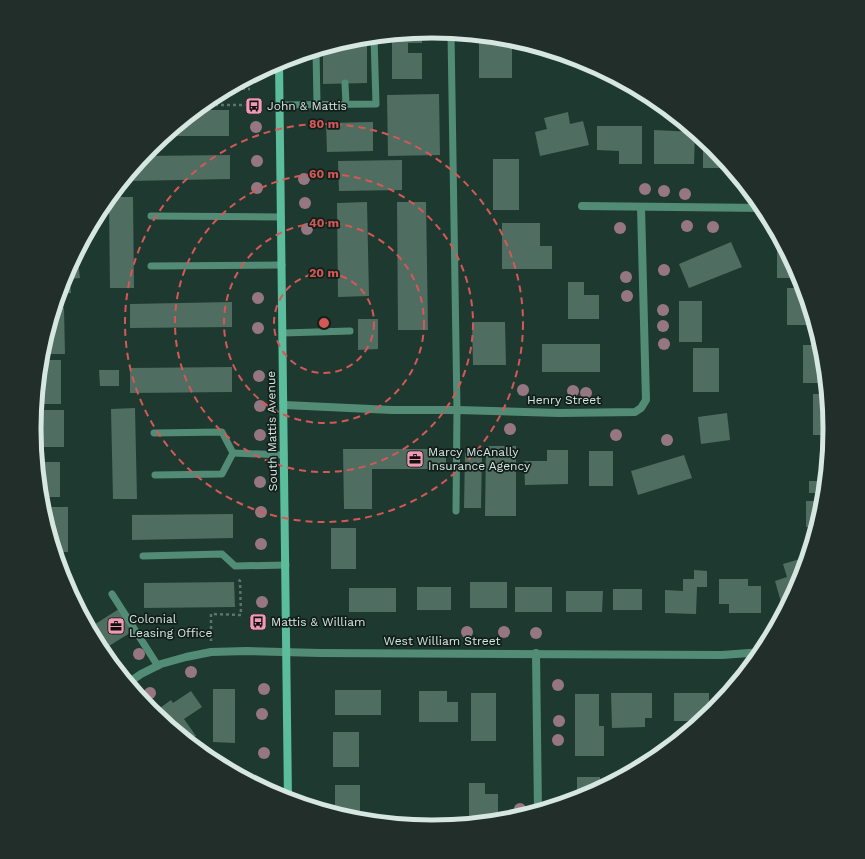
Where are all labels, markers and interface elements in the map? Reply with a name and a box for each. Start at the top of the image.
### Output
bus stop icon: John & Mattis [244,96,264,116]
place label: John & Mattis [267,99,347,113]
text: 80 m [309,117,339,131]
text: 60 m [309,167,339,181]
text: 40 m [309,216,339,230]
text: 20 m [309,266,339,280]
centre of rings [317,316,331,330]
street label: South Mattis Avenue [264,371,280,491]
street label: Henry Street [527,393,601,407]
place label: Marcy McAnally Insurance Agency [428,445,531,473]
office icon: Marcy McAnally Insurance Agency [405,449,425,469]
place label: Colonial Leasing Office [129,612,212,640]
bus stop icon: Mattis & William [248,612,268,632]
place label: Mattis & William [271,615,365,629]
office icon: Colonial Leasing Office [106,616,126,636]
street label: West William Street [384,634,500,648]

